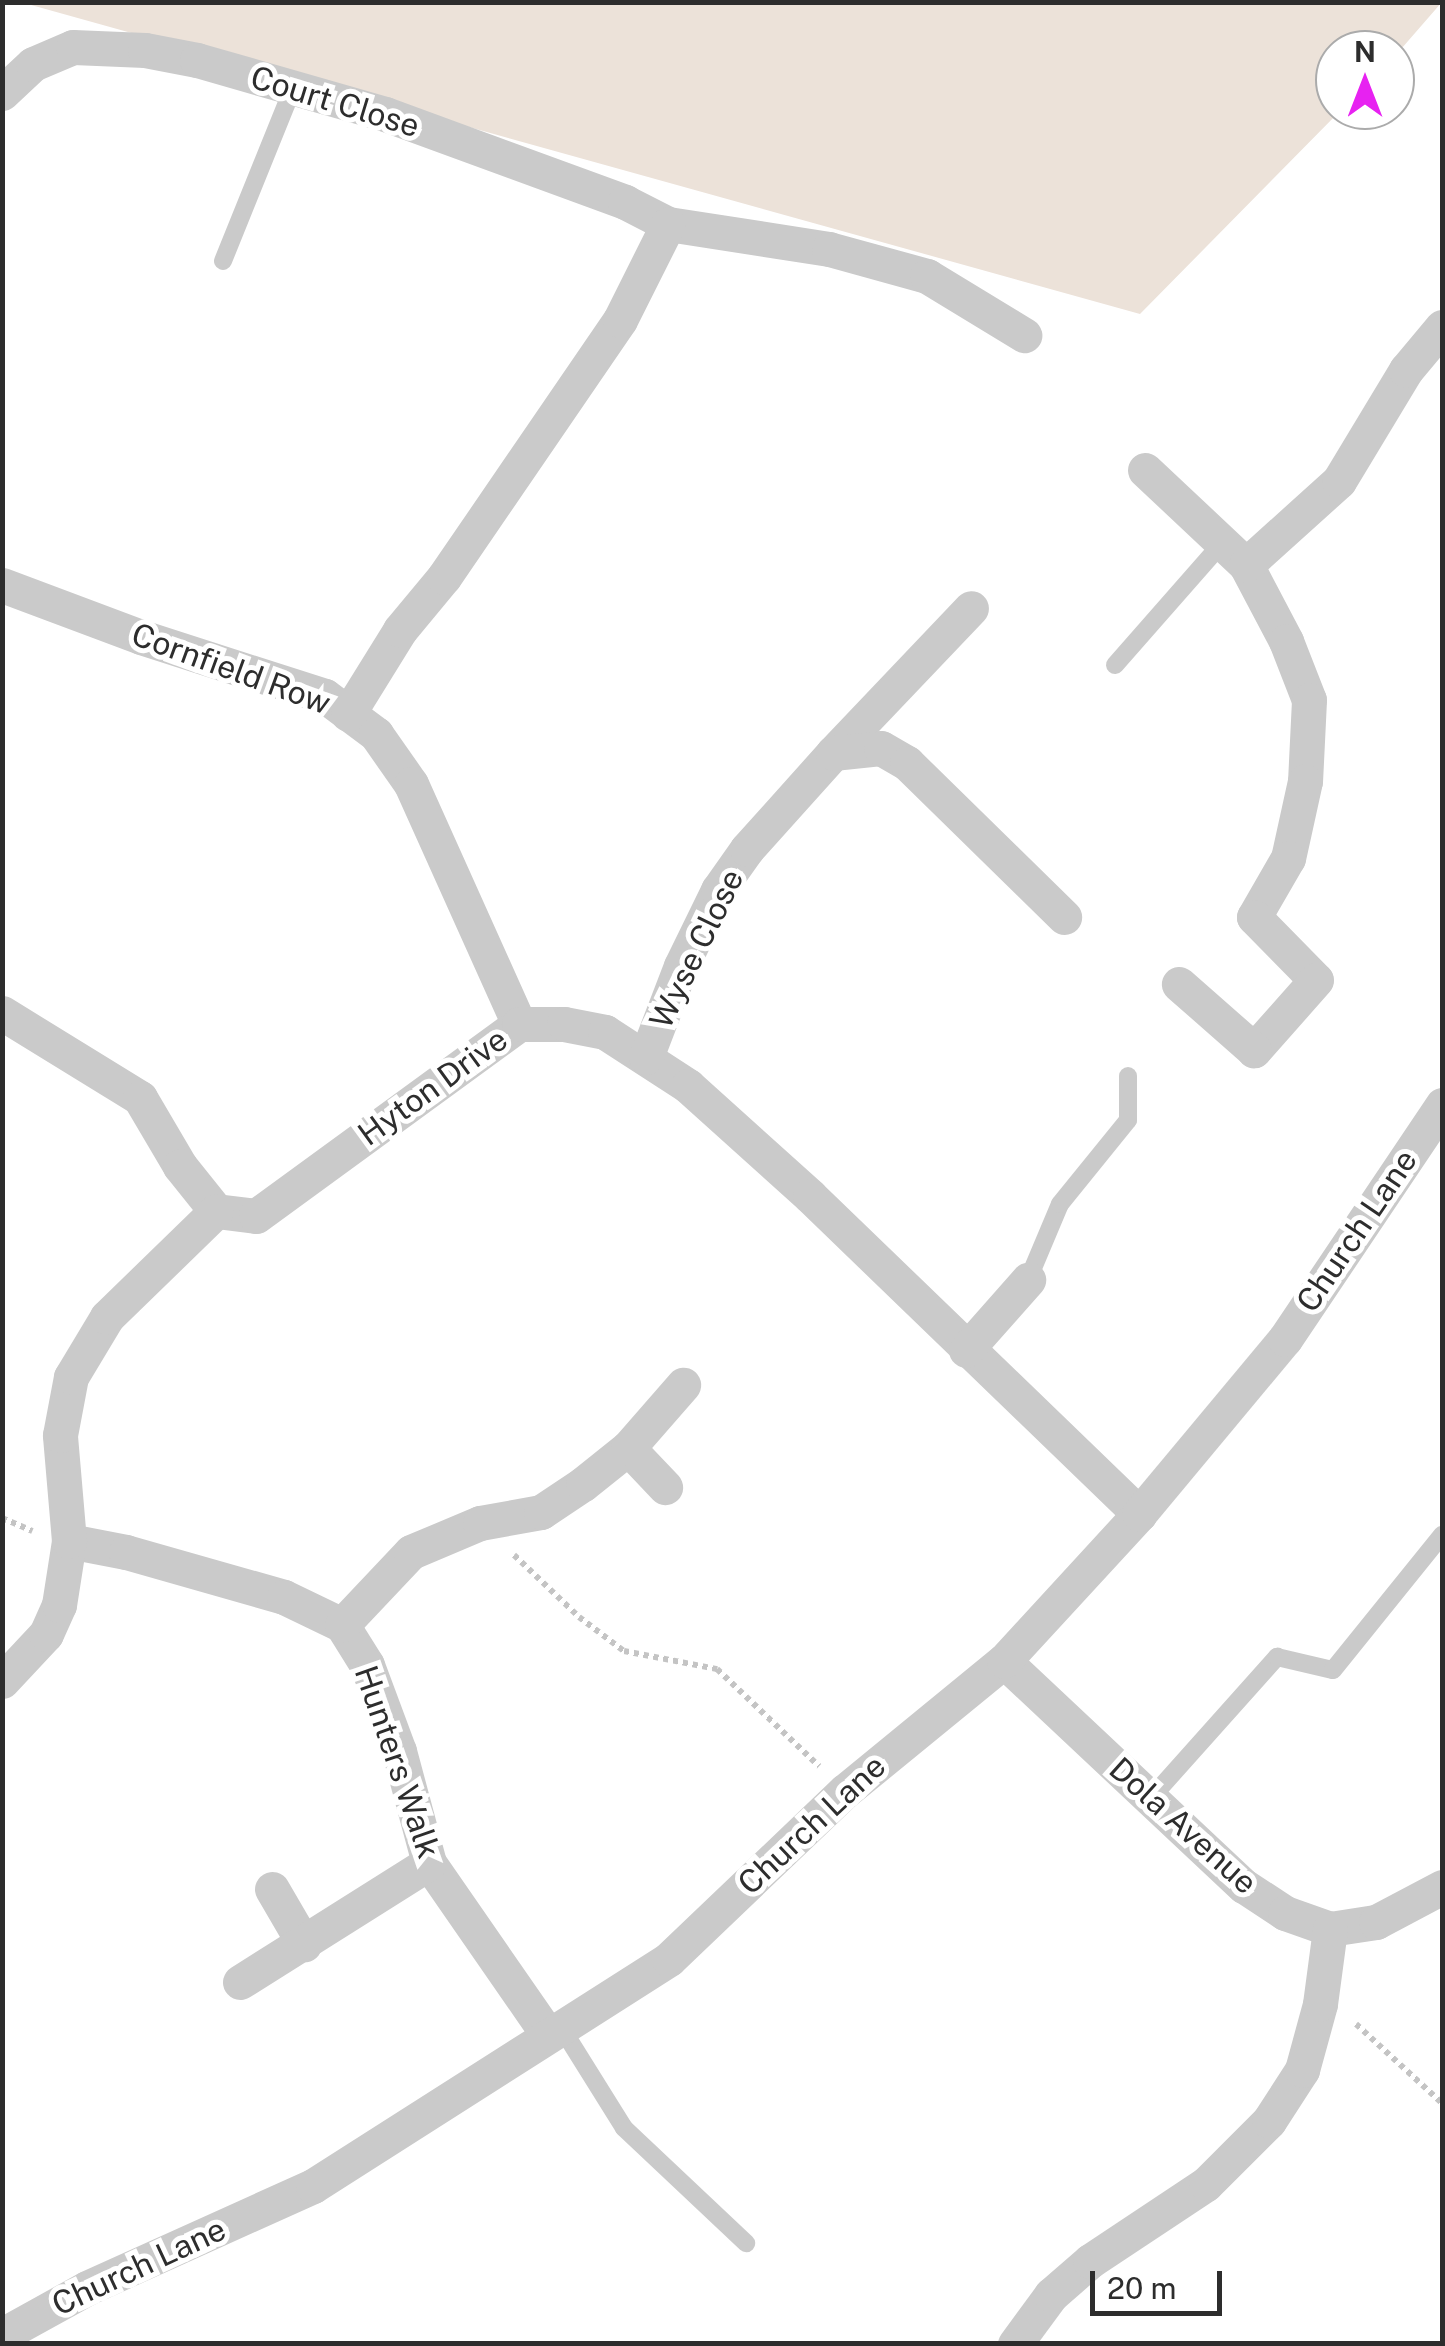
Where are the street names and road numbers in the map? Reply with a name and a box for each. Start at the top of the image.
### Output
street label: Court Close [246,58,424,146]
street label: Cornfield Row [126,615,336,723]
street label: Wyse Close [642,863,752,1035]
street label: Hyton Drive [351,1020,515,1154]
street label: Church Lane [1289,1143,1425,1319]
street label: Hunters Walk [346,1660,448,1864]
street label: Church Lane [730,1747,894,1903]
street label: Dola Avenue [1101,1750,1265,1902]
street label: Church Lane [46,2210,232,2324]

